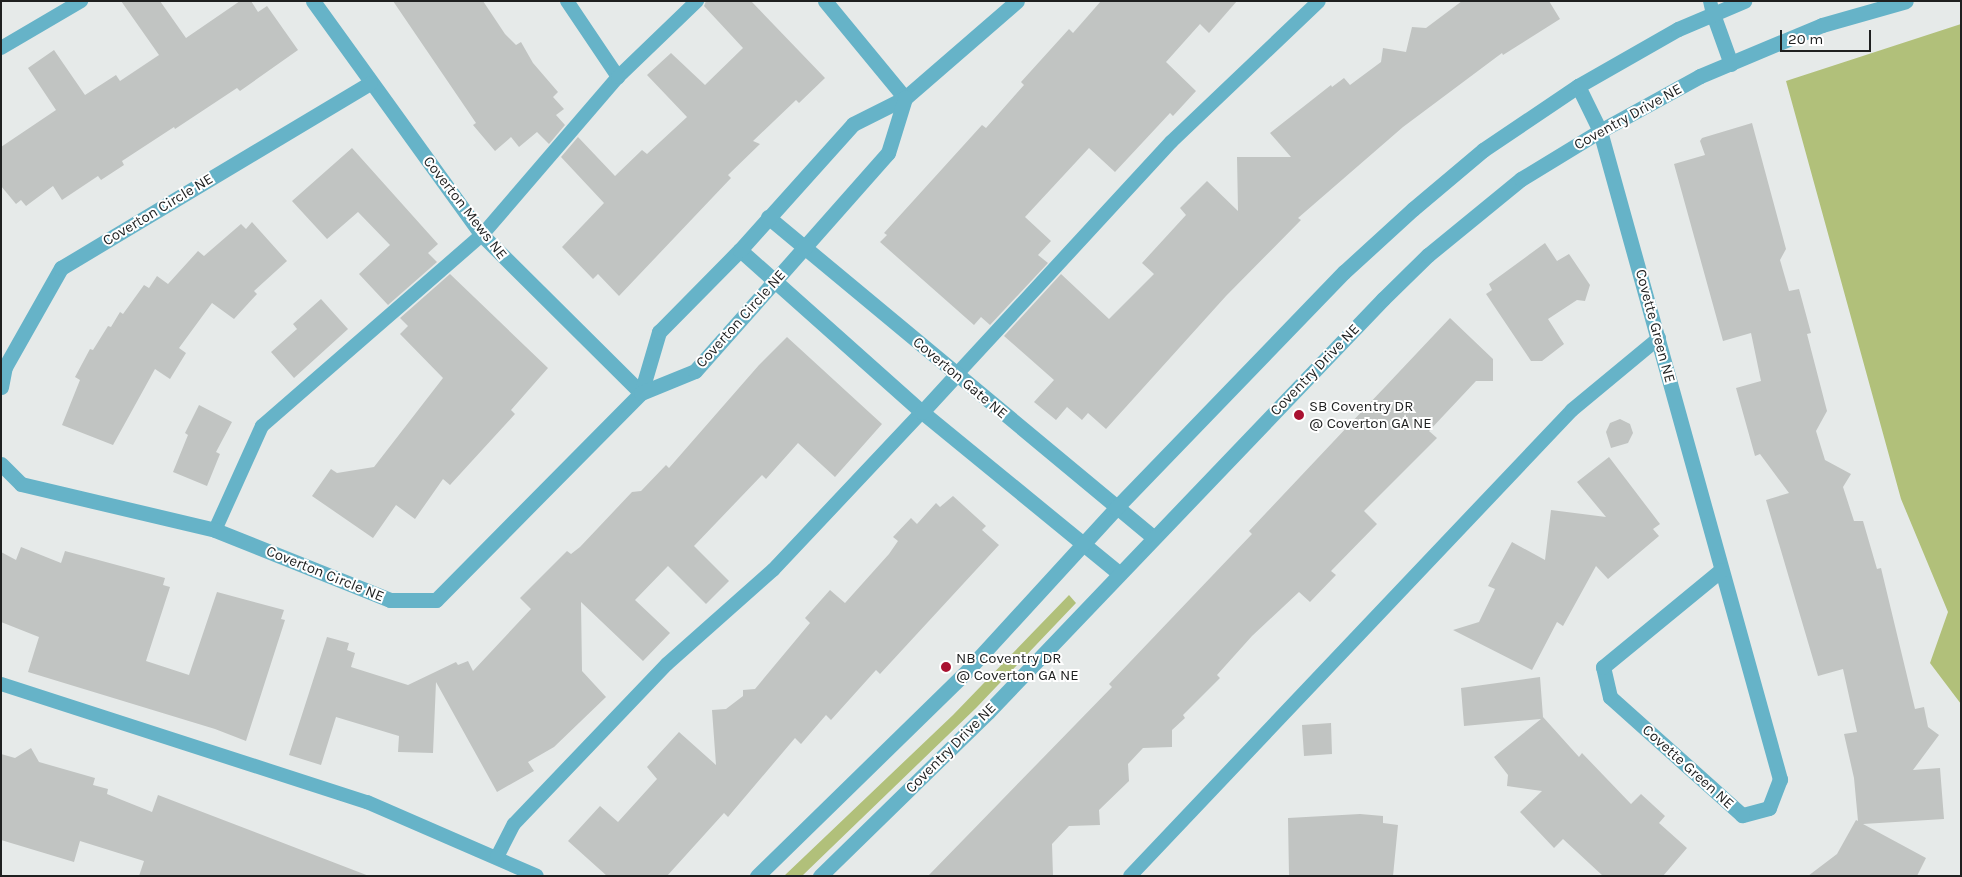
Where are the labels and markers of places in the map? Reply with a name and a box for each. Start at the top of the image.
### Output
place label: SB Coventry DR @ Coverton GA NE [1309,397,1432,432]
marker: SB Coventry DR @ Coverton GA NE [1293,409,1305,421]
place label: NB Coventry DR @ Coverton GA NE [956,649,1079,684]
marker: NB Coventry DR @ Coverton GA NE [940,661,952,673]

